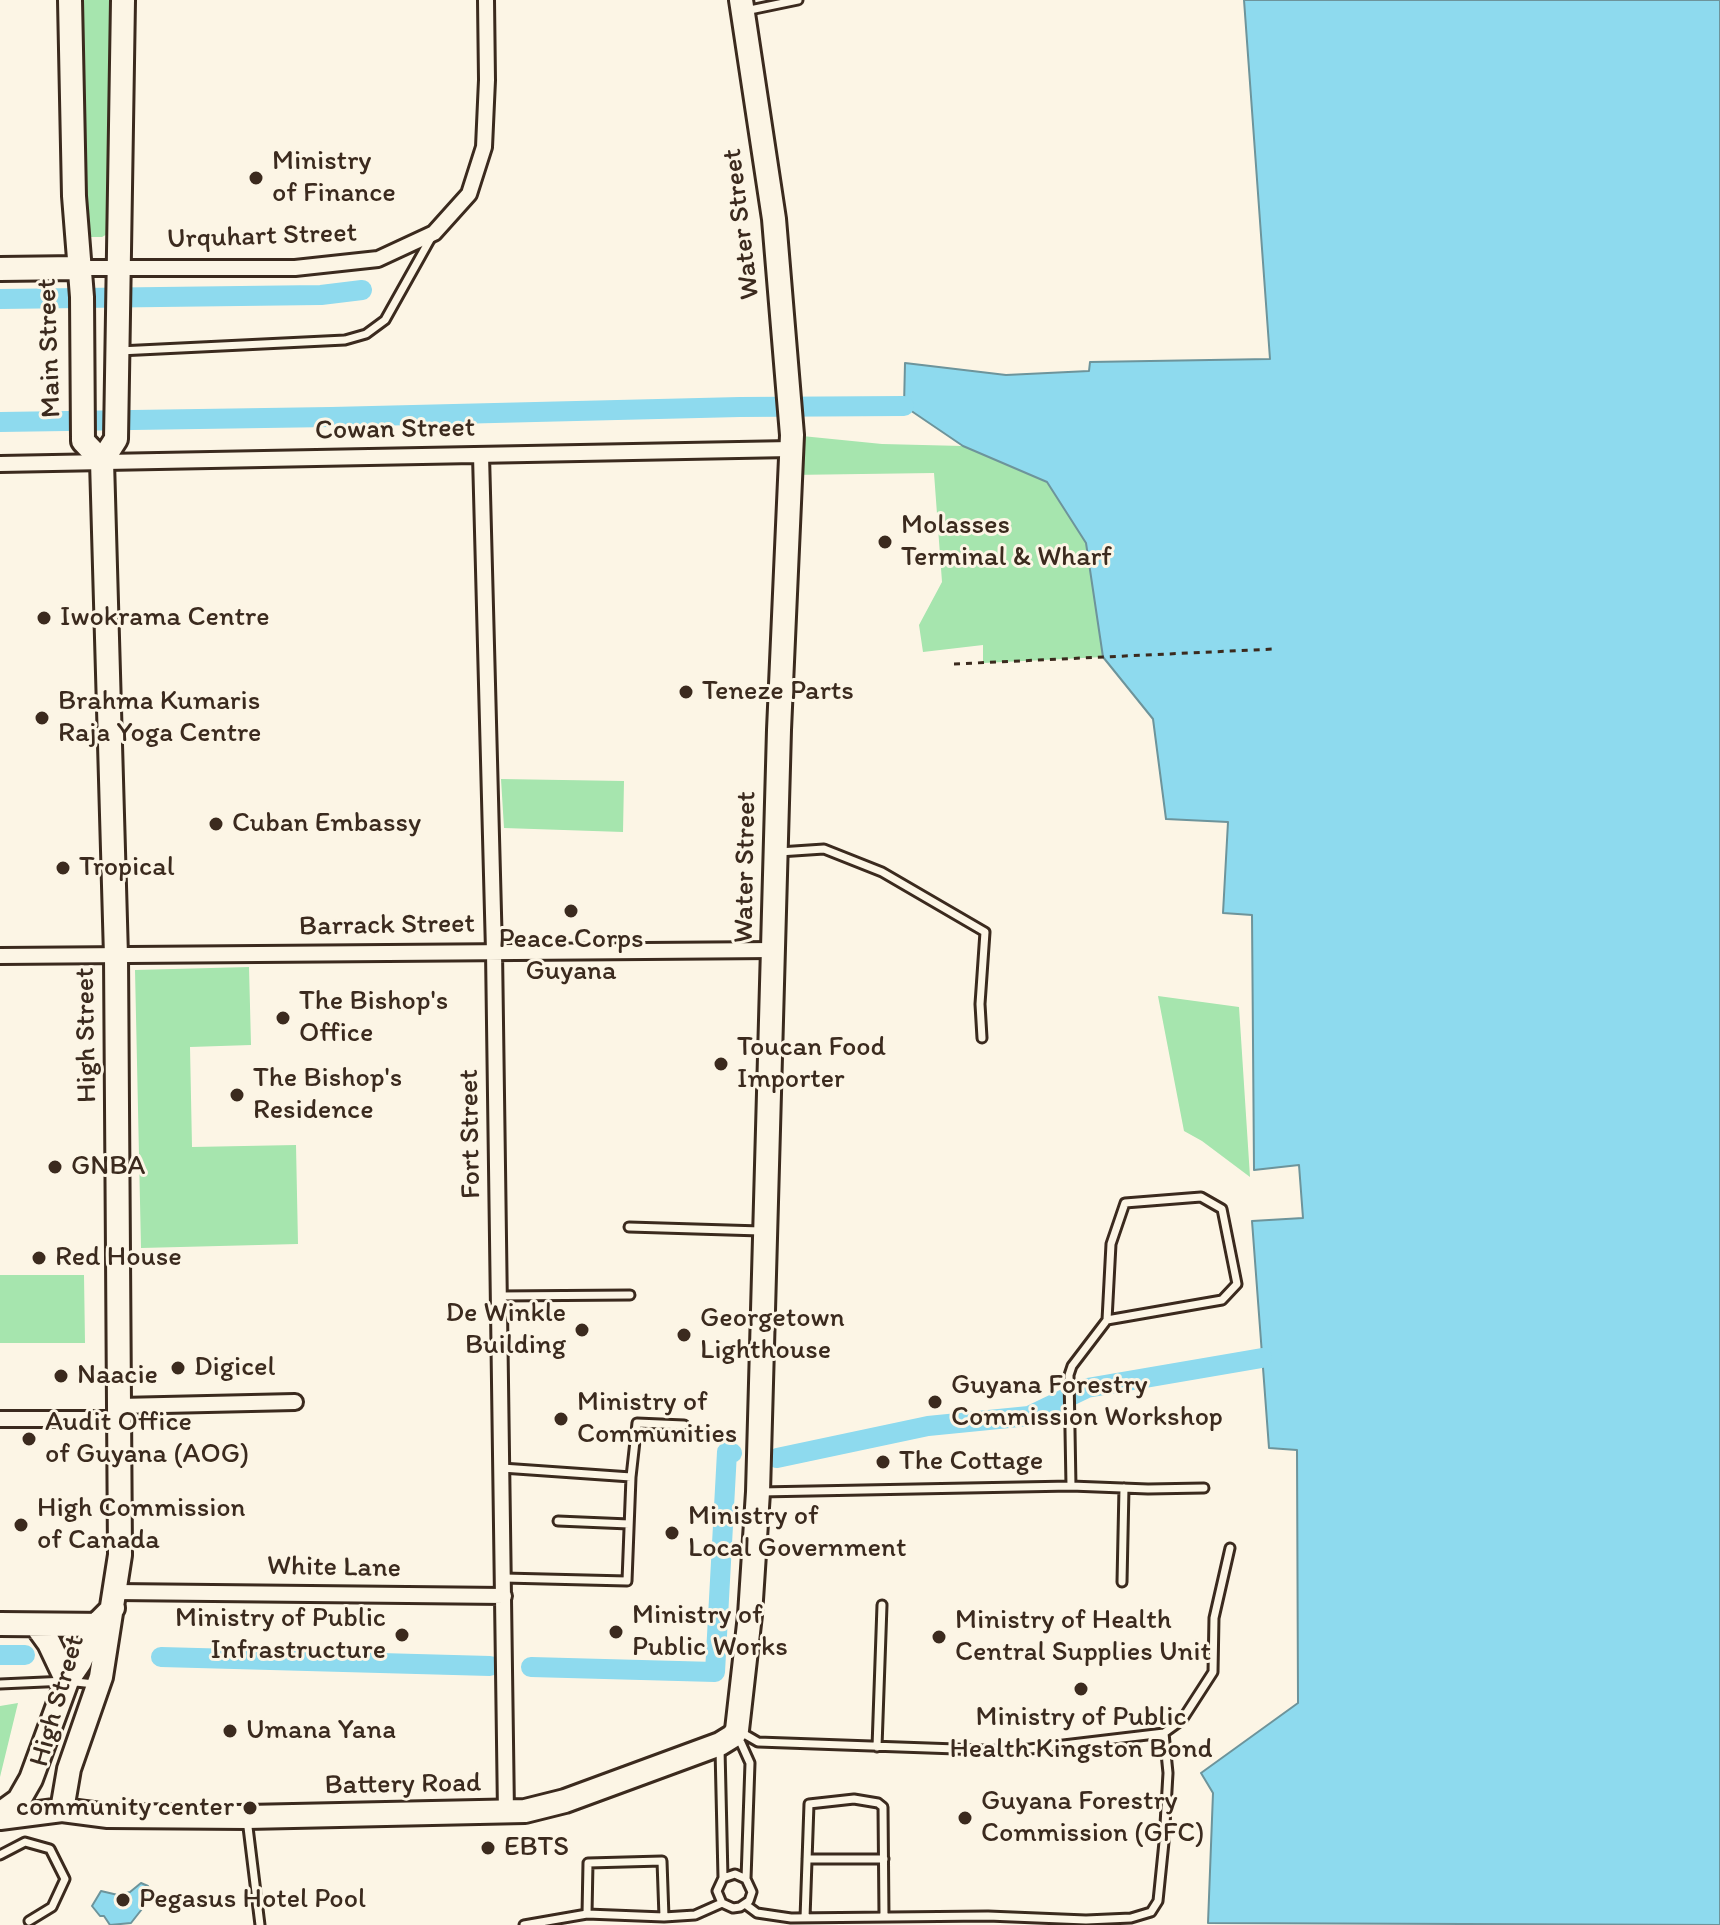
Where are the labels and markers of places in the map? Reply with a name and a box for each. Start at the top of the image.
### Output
place label: Ministry of Finance [272,145,396,211]
marker: Ministry of Finance [247,169,265,187]
place label: Molasses Terminal & Wharf [901,509,1112,575]
marker: Molasses Terminal & Wharf [876,533,894,551]
place label: Iwokrama Centre [60,601,269,635]
marker: Iwokrama Centre [35,609,53,627]
place label: Teneze Parts [702,675,854,709]
marker: Teneze Parts [677,683,695,701]
place label: Brahma Kumaris Raja Yoga Centre [58,685,261,751]
marker: Brahma Kumaris Raja Yoga Centre [33,709,51,727]
place label: Cuban Embassy [232,807,421,841]
marker: Cuban Embassy [207,815,225,833]
place label: Tropical [79,851,175,885]
marker: Tropical [54,859,72,877]
marker: Peace Corps Guyana [562,902,580,920]
place label: Peace Corps Guyana [498,923,644,989]
place label: The Bishop's Office [299,985,448,1051]
marker: The Bishop's Office [274,1009,292,1027]
place label: Toucan Food Importer [737,1031,886,1097]
marker: Toucan Food Importer [712,1055,730,1073]
place label: The Bishop's Residence [253,1062,402,1128]
marker: The Bishop's Residence [228,1086,246,1104]
place label: GNBA [71,1150,145,1184]
marker: GNBA [46,1158,64,1176]
place label: Red House [55,1241,182,1275]
marker: Red House [30,1249,48,1267]
place label: De Winkle Building [445,1297,566,1363]
place label: Georgetown Lighthouse [700,1302,845,1368]
marker: De Winkle Building [573,1321,591,1339]
marker: Georgetown Lighthouse [675,1326,693,1344]
place label: Digicel [194,1351,275,1385]
place label: Naacie [77,1359,158,1393]
marker: Digicel [169,1359,187,1377]
marker: Naacie [52,1367,70,1385]
place label: Guyana Forestry Commission Workshop [951,1369,1223,1435]
place label: Ministry of Communities [577,1386,737,1452]
marker: Guyana Forestry Commission Workshop [926,1393,944,1411]
place label: Audit Office of Guyana (AOG) [45,1406,249,1472]
marker: Ministry of Communities [552,1410,570,1428]
marker: Audit Office of Guyana (AOG) [20,1430,38,1448]
place label: The Cottage [899,1445,1043,1479]
marker: The Cottage [874,1453,892,1471]
place label: High Commission of Canada [37,1492,246,1558]
place label: Ministry of Local Government [688,1500,906,1566]
marker: High Commission of Canada [12,1516,30,1534]
marker: Ministry of Local Government [663,1524,681,1542]
place label: Ministry of Public Works [632,1599,788,1665]
place label: Ministry of Public Infrastructure [175,1602,386,1668]
place label: Ministry of Health Central Supplies Unit [955,1604,1211,1670]
marker: Ministry of Public Works [607,1623,625,1641]
marker: Ministry of Public Infrastructure [393,1626,411,1644]
marker: Ministry of Health Central Supplies Unit [930,1628,948,1646]
marker: Ministry of Public Health Kingston Bond [1072,1680,1090,1698]
place label: Ministry of Public Health Kingston Bond [949,1701,1213,1767]
place label: Umana Yana [246,1714,396,1748]
marker: Umana Yana [221,1722,239,1740]
place label: Guyana Forestry Commission (GFC) [981,1785,1204,1851]
place label: community center [16,1791,234,1825]
marker: community center [241,1799,259,1817]
marker: Guyana Forestry Commission (GFC) [956,1809,974,1827]
place label: EBTS [504,1831,569,1865]
marker: EBTS [479,1839,497,1857]
place label: Pegasus Hotel Pool [139,1883,366,1917]
marker: Pegasus Hotel Pool [114,1891,132,1909]

